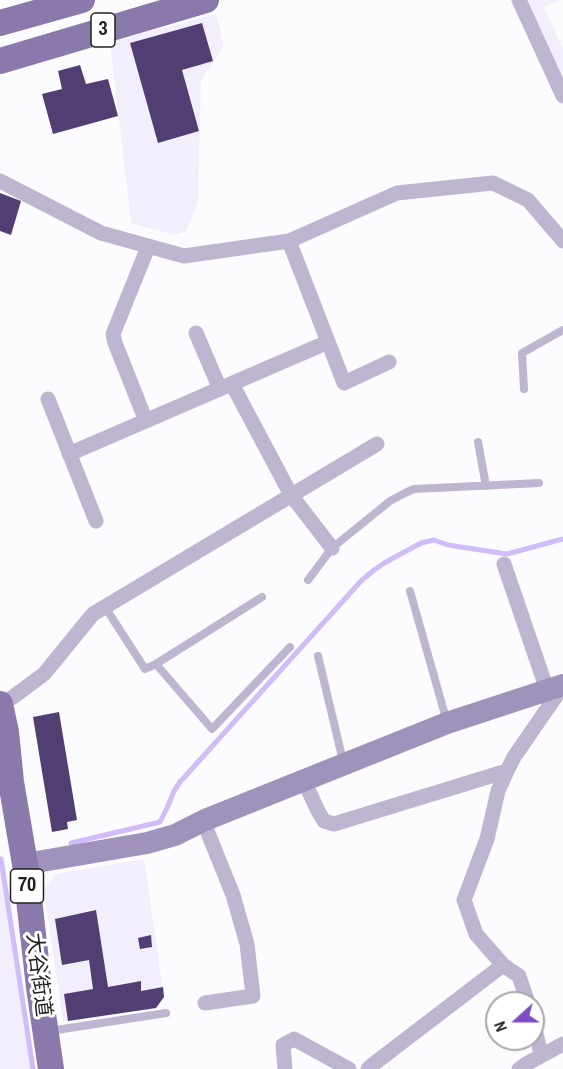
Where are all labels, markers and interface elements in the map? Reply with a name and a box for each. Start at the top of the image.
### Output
road number: 3 [91,13,115,47]
road number: 70 [10,869,44,903]
street label: 大谷街道 [20,932,56,1018]
north arrow [485,991,545,1051]
text: N [488,1018,512,1035]

